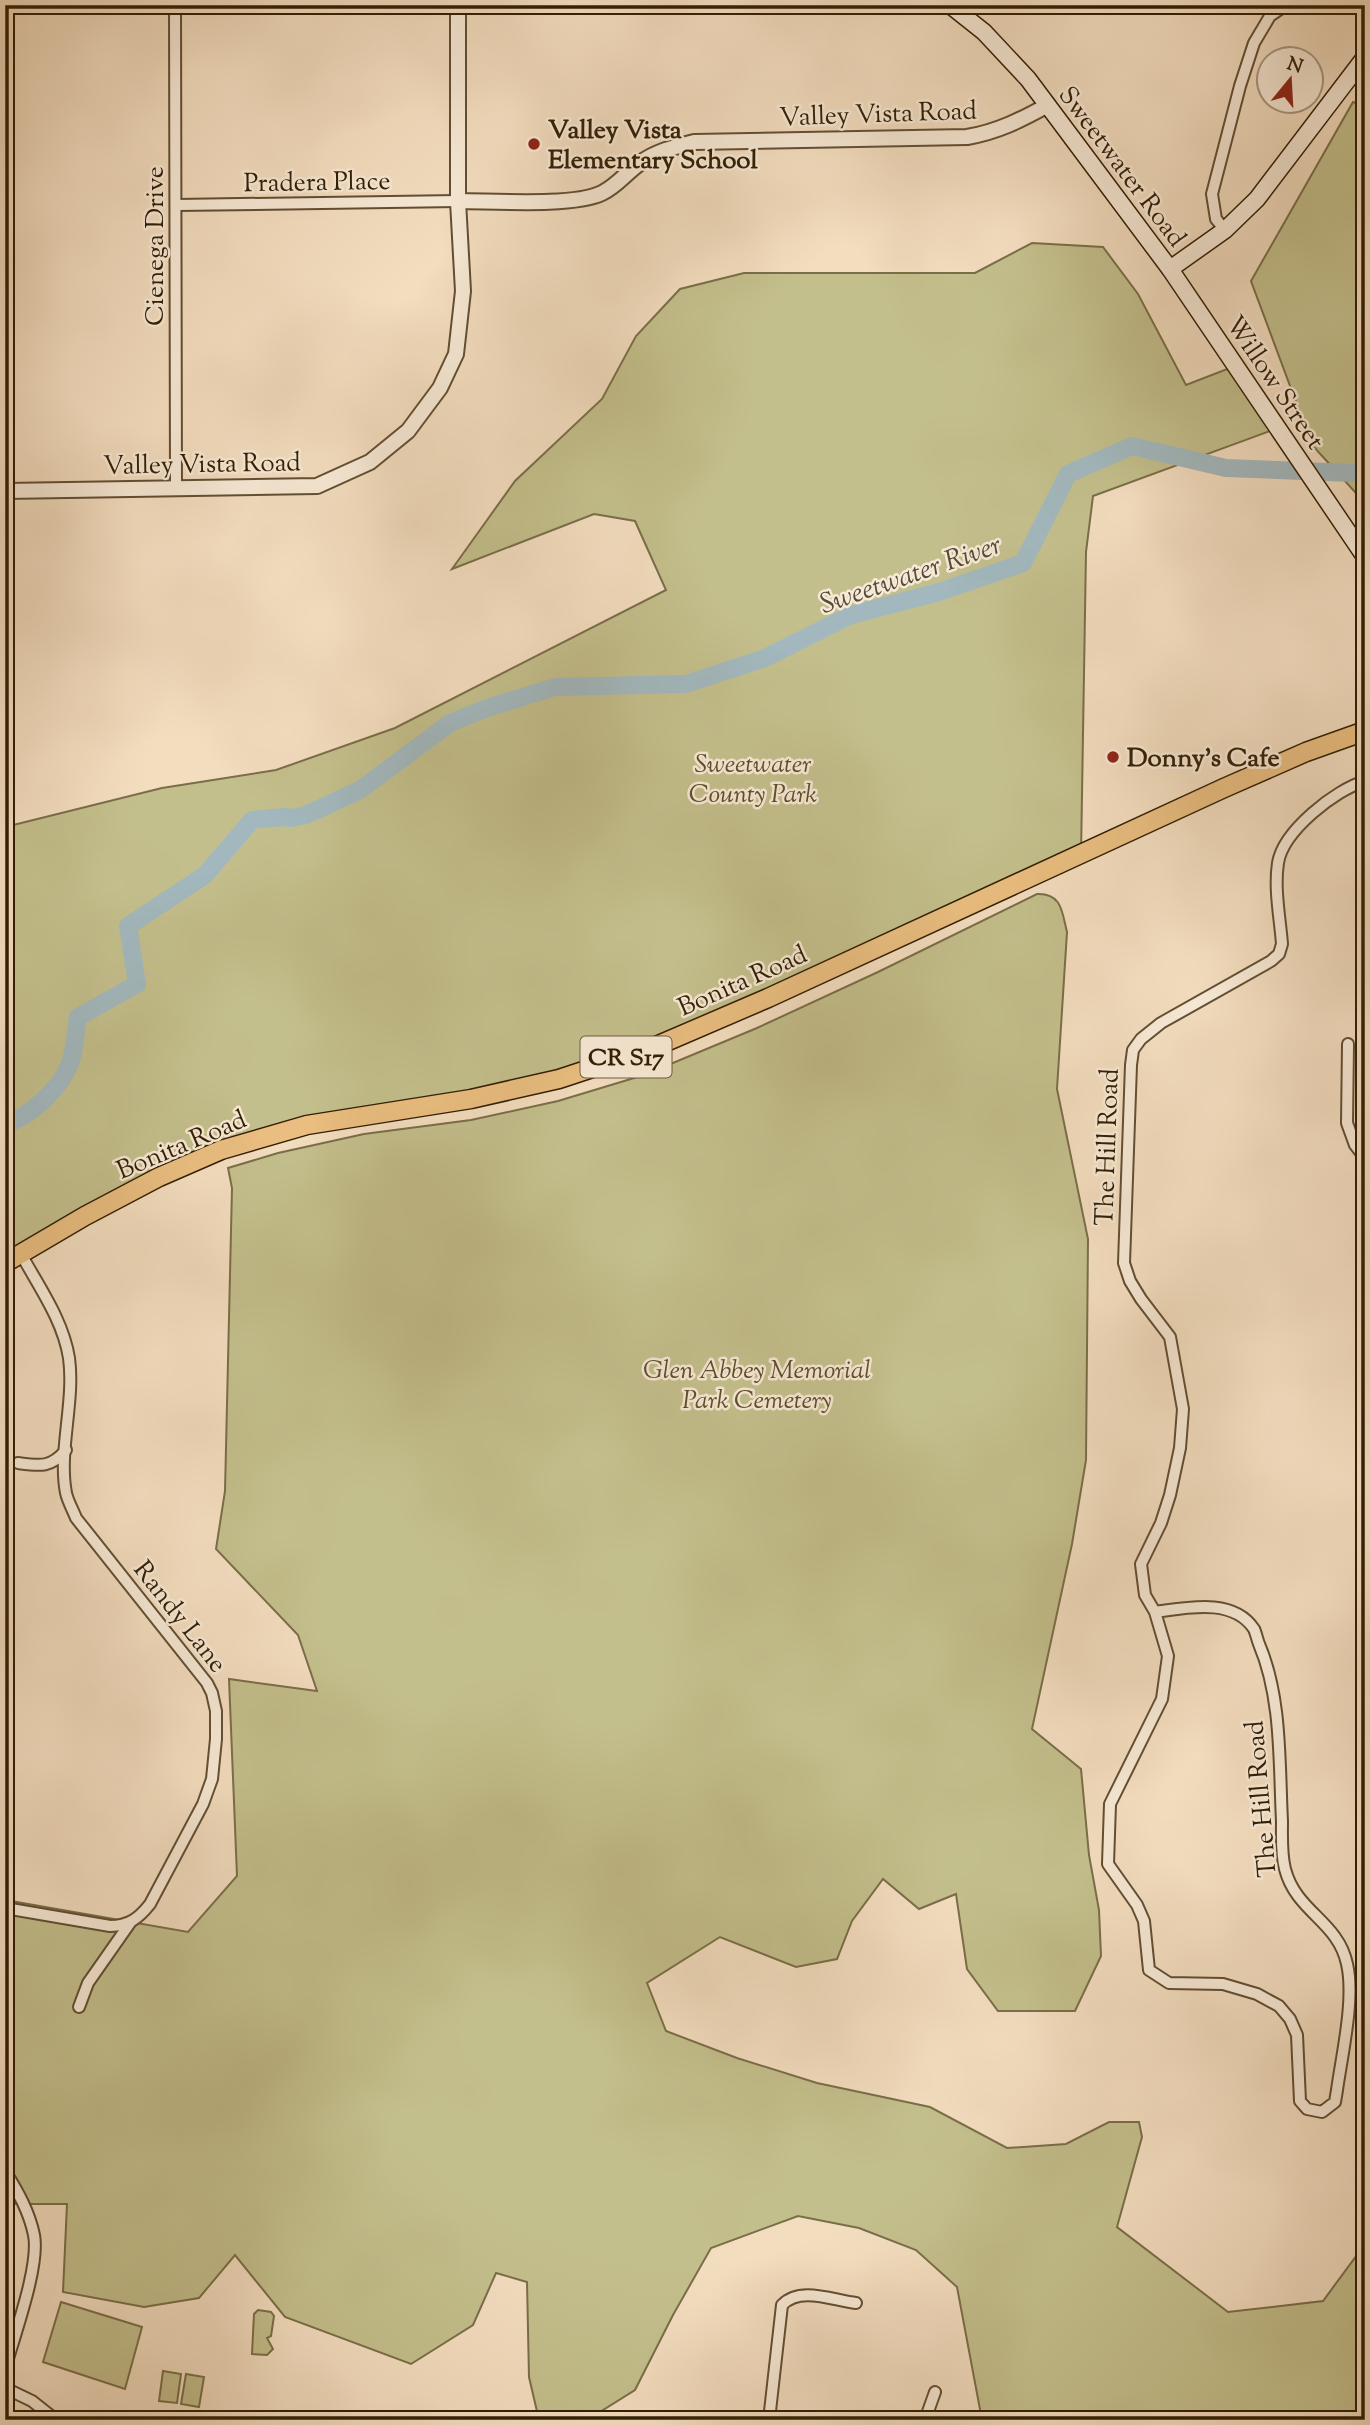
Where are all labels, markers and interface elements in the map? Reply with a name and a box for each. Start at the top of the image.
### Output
north arrow [1254,46,1324,116]
text: N [1283,51,1306,81]
street label: Sweetwater Road [1048,79,1194,256]
street label: Valley Vista Road [779,94,978,137]
place label: Valley Vista Elementary School [548,113,758,180]
marker: Valley Vista Elementary School [526,136,542,152]
street label: Pradera Place [243,164,391,203]
street label: Cienega Drive [138,166,175,326]
street label: Willow Street [1215,309,1333,458]
street label: Valley Vista Road [103,445,302,486]
water label: Sweetwater River [815,526,1007,626]
place label: Donny's Cafe [1127,741,1280,778]
park label: Sweetwater County Park [689,747,817,814]
marker: Donny's Cafe [1105,749,1121,765]
street label: Bonita Road [672,937,814,1027]
road number: CR S17 [580,1036,672,1078]
street label: The Hill Road [1087,1067,1130,1226]
street label: Bonita Road [111,1102,253,1190]
park label: Glen Abbey Memorial Park Cemetery [643,1353,871,1420]
street label: Randy Lane [123,1554,235,1682]
street label: The Hill Road [1237,1718,1288,1879]

